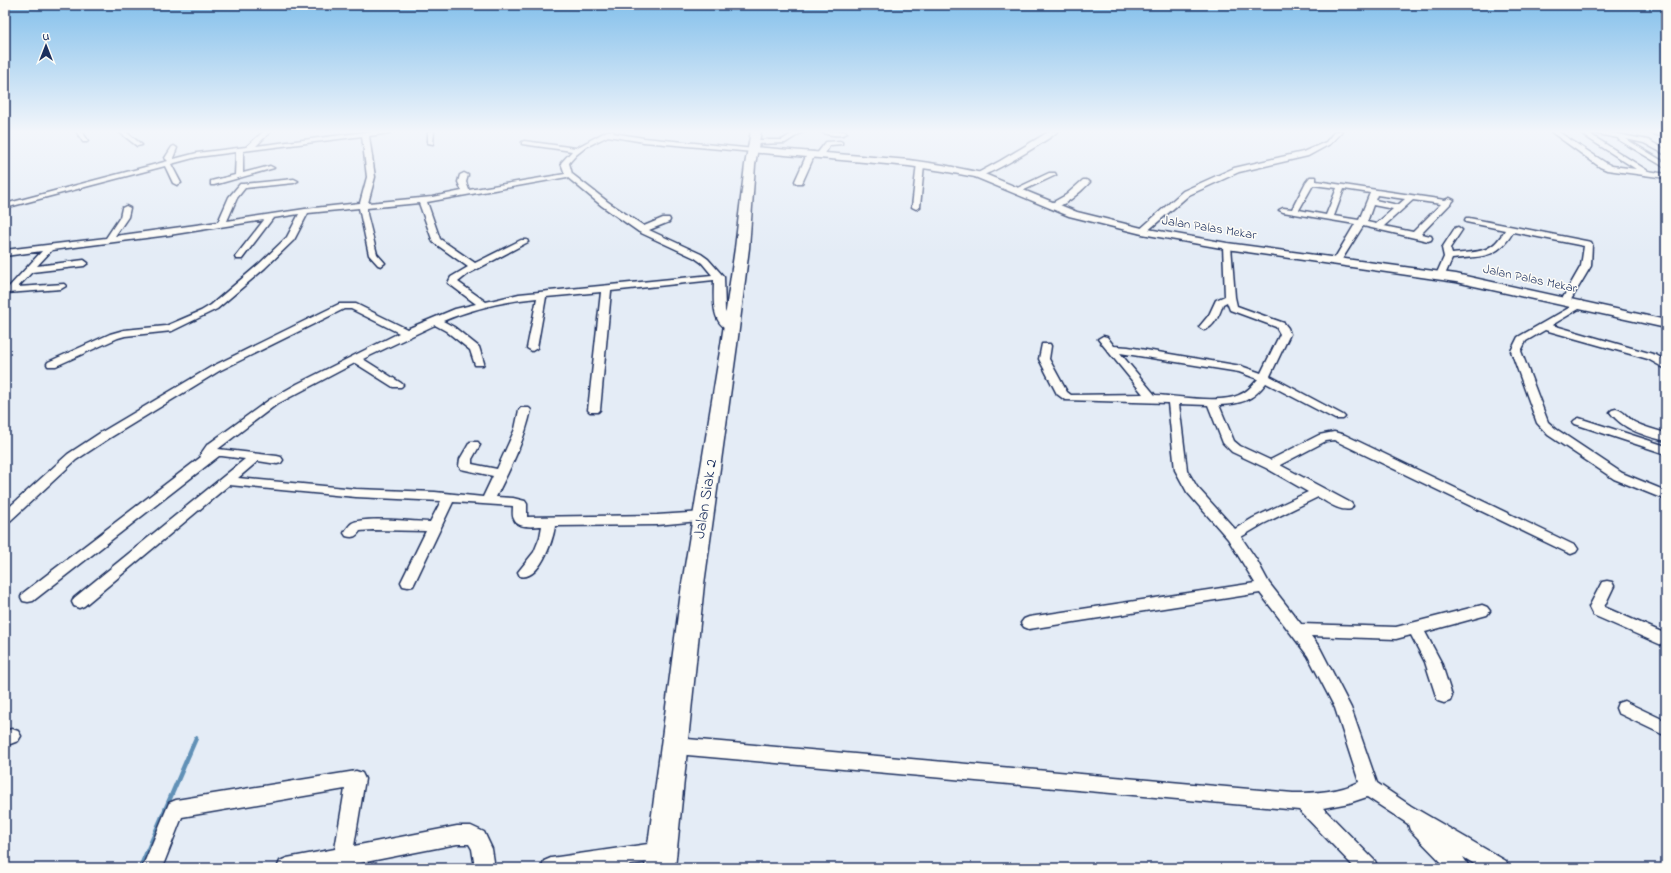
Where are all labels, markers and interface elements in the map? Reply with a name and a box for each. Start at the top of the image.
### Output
north arrow [26,26,66,66]
text: U [43,29,50,45]
street label: Jalan Palas Mekar [1160,211,1259,245]
street label: Jalan Palas Mekar [1481,260,1580,298]
street label: Jalan Siak 2 [688,457,724,541]

